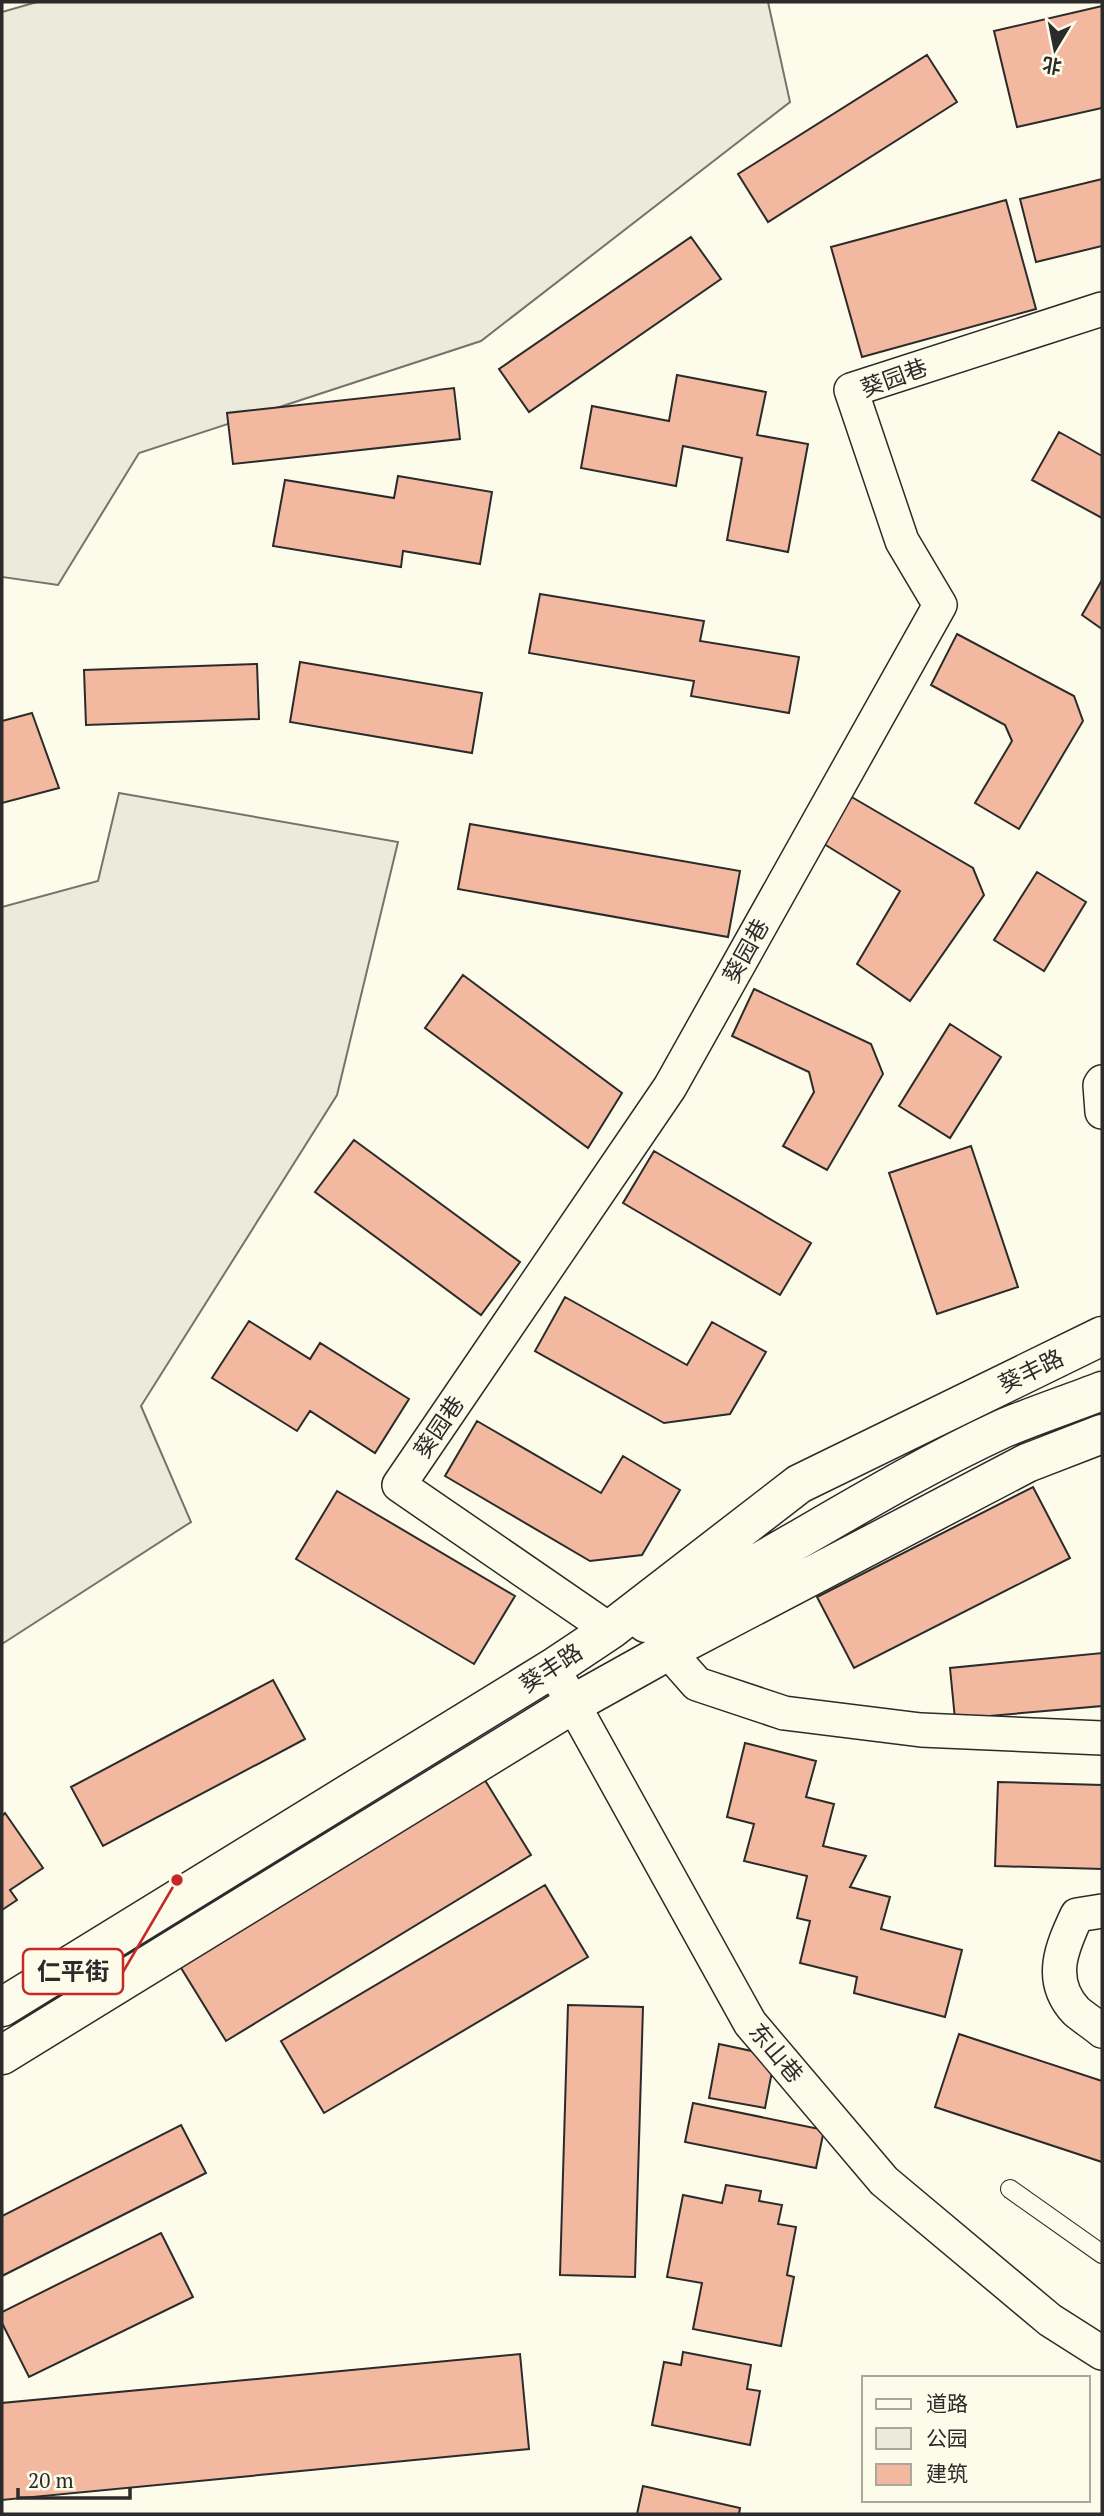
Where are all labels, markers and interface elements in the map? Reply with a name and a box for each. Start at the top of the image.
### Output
north arrow [1020,14,1090,84]
text: 北 [1040,52,1063,80]
street label: 葵园巷 [856,351,932,404]
street label: 葵园巷 [715,913,776,988]
street label: 葵丰路 [993,1341,1069,1400]
street label: 葵园巷 [406,1389,471,1464]
street label: 葵丰路 [513,1636,588,1699]
callout: 仁平街 [23,1949,123,1994]
text: 仁平街 [37,1955,109,1987]
street label: 东山巷 [742,2016,810,2089]
legend [862,2376,1090,2502]
text: 道路 [926,2389,968,2417]
text: 公园 [926,2424,968,2452]
scale bar [18,2456,130,2500]
text: 建筑 [926,2459,968,2487]
text: 20 m [28,2466,74,2494]

